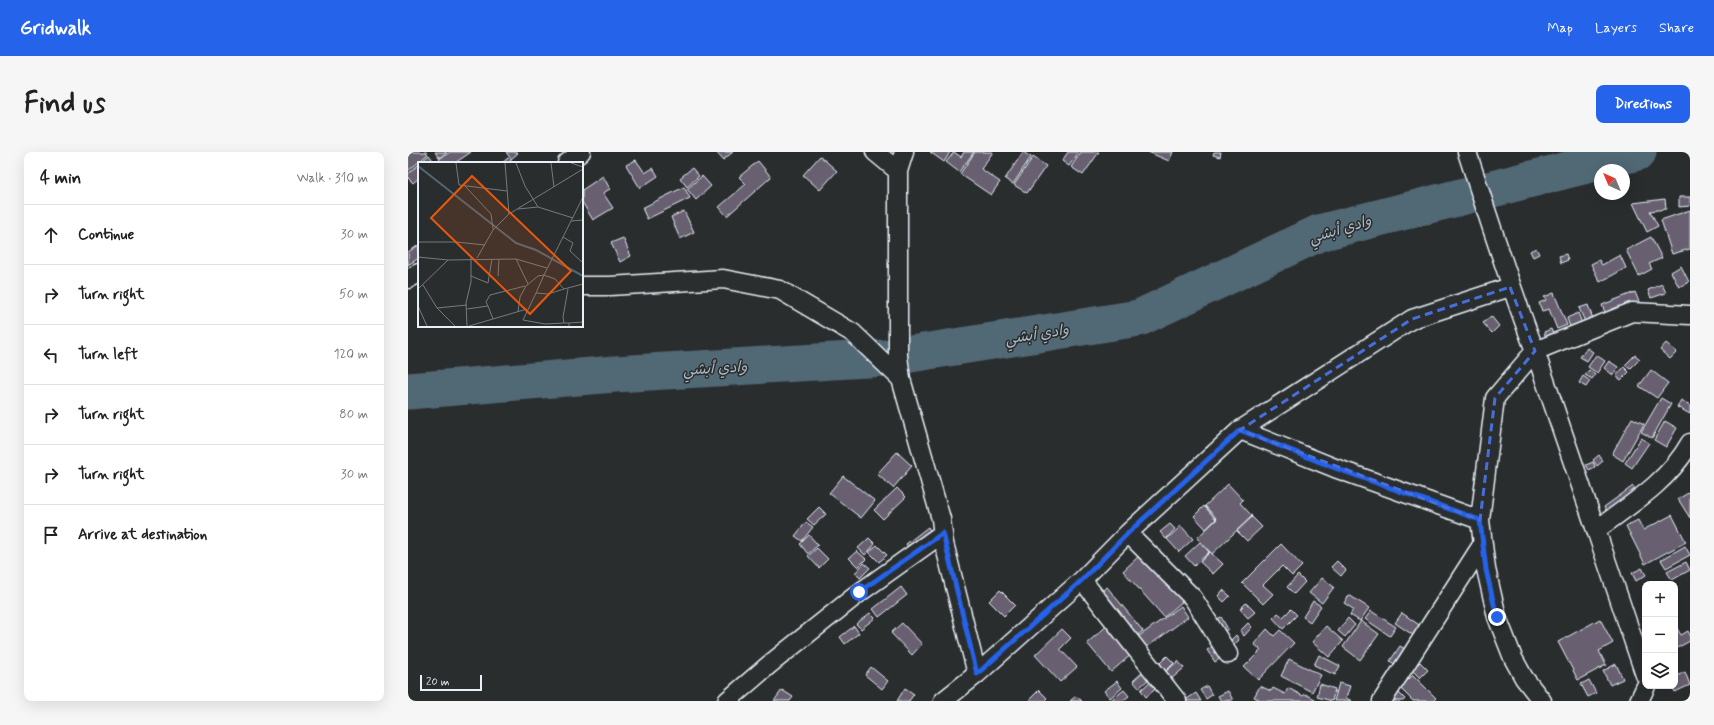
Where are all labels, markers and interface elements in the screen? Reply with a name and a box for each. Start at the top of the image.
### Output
text: Gridwalk [20,16,91,41]
text: Map [1547,19,1573,37]
text: Layers [1595,19,1637,37]
text: Share [1659,19,1694,37]
button: Directions [1596,85,1690,123]
text: Find us [24,86,105,123]
inset map [418,162,583,327]
north arrow [1594,164,1630,200]
text: 4 min [40,167,81,189]
text: Walk · 310 m [297,170,368,187]
water label: وادي أبشي [1307,211,1375,251]
icon: ahead [40,224,62,246]
text: Continue [78,225,134,245]
text: 30 m [341,226,368,243]
icon: right [40,284,62,306]
text: Turn right [78,285,145,305]
text: 50 m [339,286,368,303]
water label: وادي أبشي [1004,320,1071,352]
icon: left [40,344,62,366]
text: Turn left [78,345,138,365]
text: 120 m [334,346,368,363]
water label: وادي أبشي [683,357,748,383]
icon: right [40,404,62,426]
text: Turn right [78,405,145,425]
text: 80 m [339,406,368,423]
icon: right [40,464,62,486]
text: Turn right [78,465,145,485]
text: 30 m [341,466,368,483]
icon: arrive [40,524,62,546]
text: Arrive at destination [78,525,207,545]
map controls [1642,581,1678,689]
button: + [1642,581,1678,617]
route start [850,583,868,601]
route end [1488,608,1506,626]
button: − [1642,617,1678,653]
button: layers [1642,653,1678,689]
scale bar [420,673,482,692]
text: 20 m [426,675,449,689]

